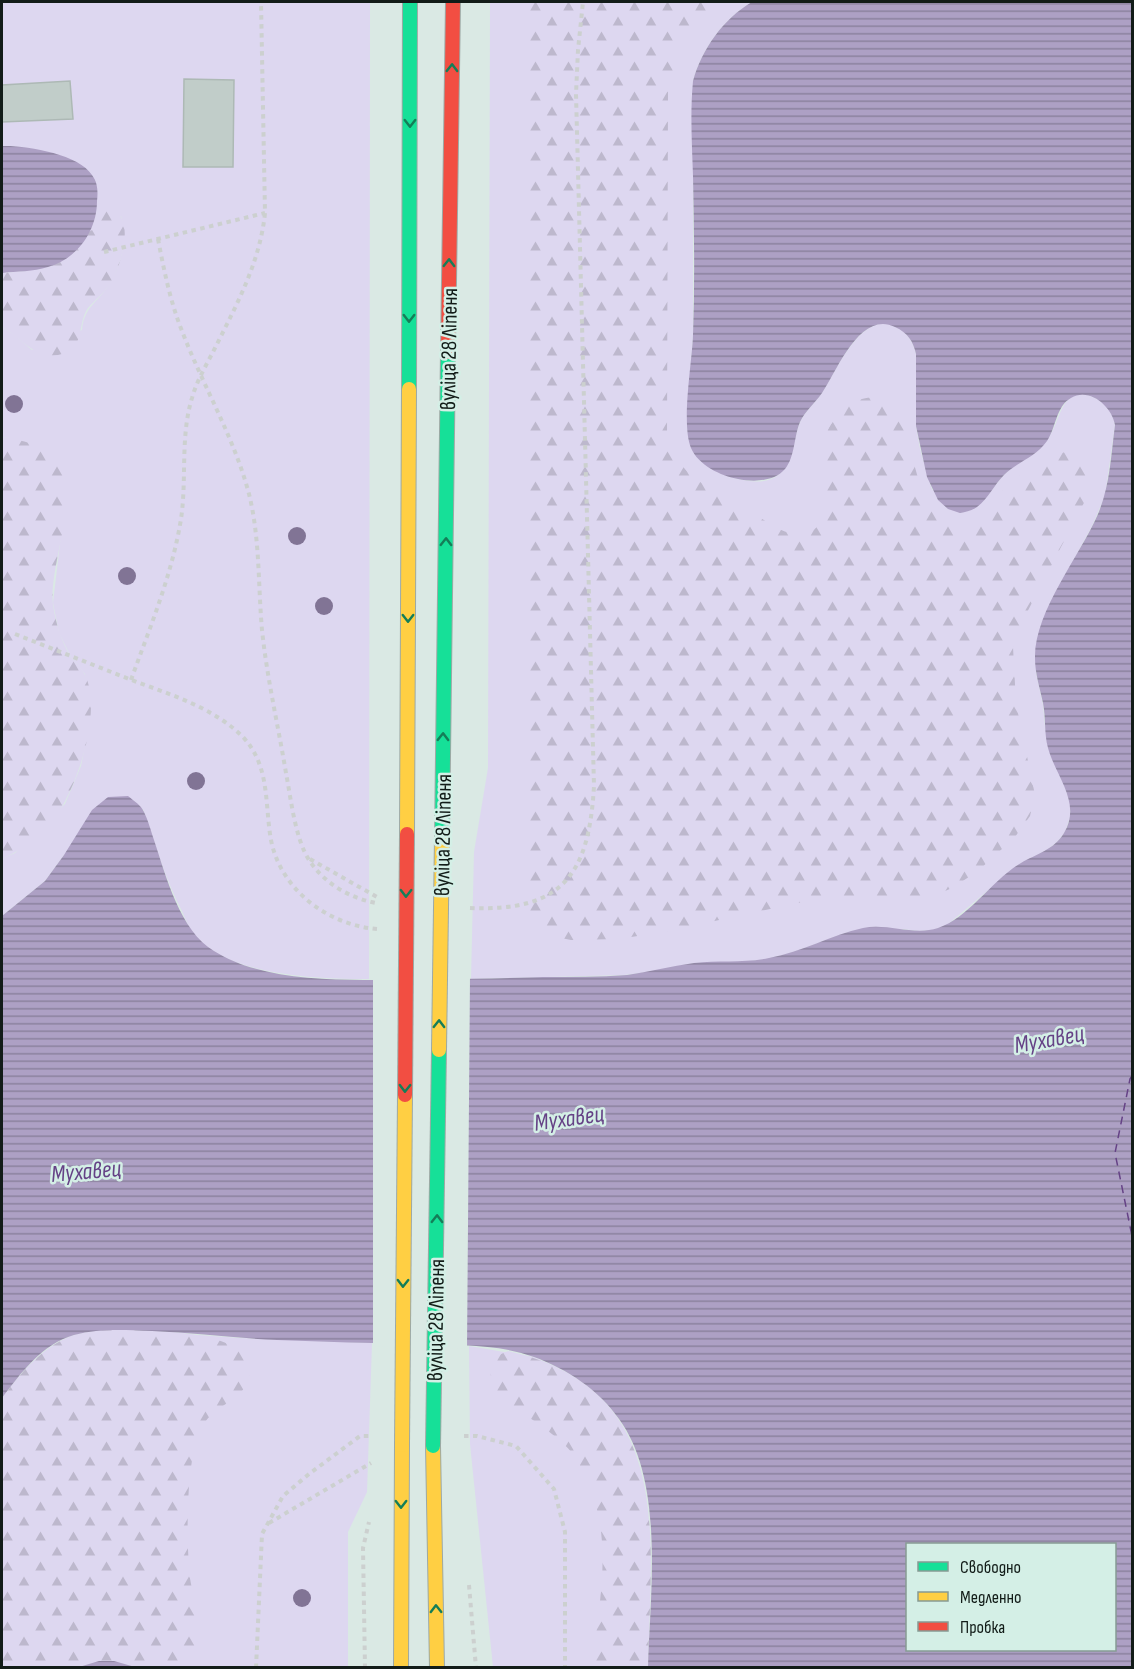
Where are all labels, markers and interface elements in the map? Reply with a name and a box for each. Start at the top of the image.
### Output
one-way arrow [446,63,458,72]
one-way arrow [404,118,416,127]
one-way arrow [443,258,455,267]
street label: вуліца 28 Ліпеня [435,288,464,410]
one-way arrow [403,313,415,322]
one-way arrow [440,537,452,546]
one-way arrow [402,613,414,622]
one-way arrow [437,732,449,741]
street label: вуліца 28 Ліпеня [429,774,458,896]
one-way arrow [400,888,413,897]
water label: Мухавец [1012,1019,1086,1060]
one-way arrow [433,1020,445,1029]
one-way arrow [399,1083,411,1092]
water label: Мухавец [532,1099,606,1138]
water label: Мухавец [50,1154,122,1189]
one-way arrow [430,1215,443,1224]
street label: вуліца 28 Ліпеня [422,1259,451,1381]
one-way arrow [397,1278,409,1287]
one-way arrow [395,1499,407,1508]
legend [906,1543,1116,1651]
text: Свободно [960,1557,1021,1578]
text: Медленно [960,1587,1022,1608]
one-way arrow [430,1605,442,1614]
text: Пробка [960,1617,1005,1638]

